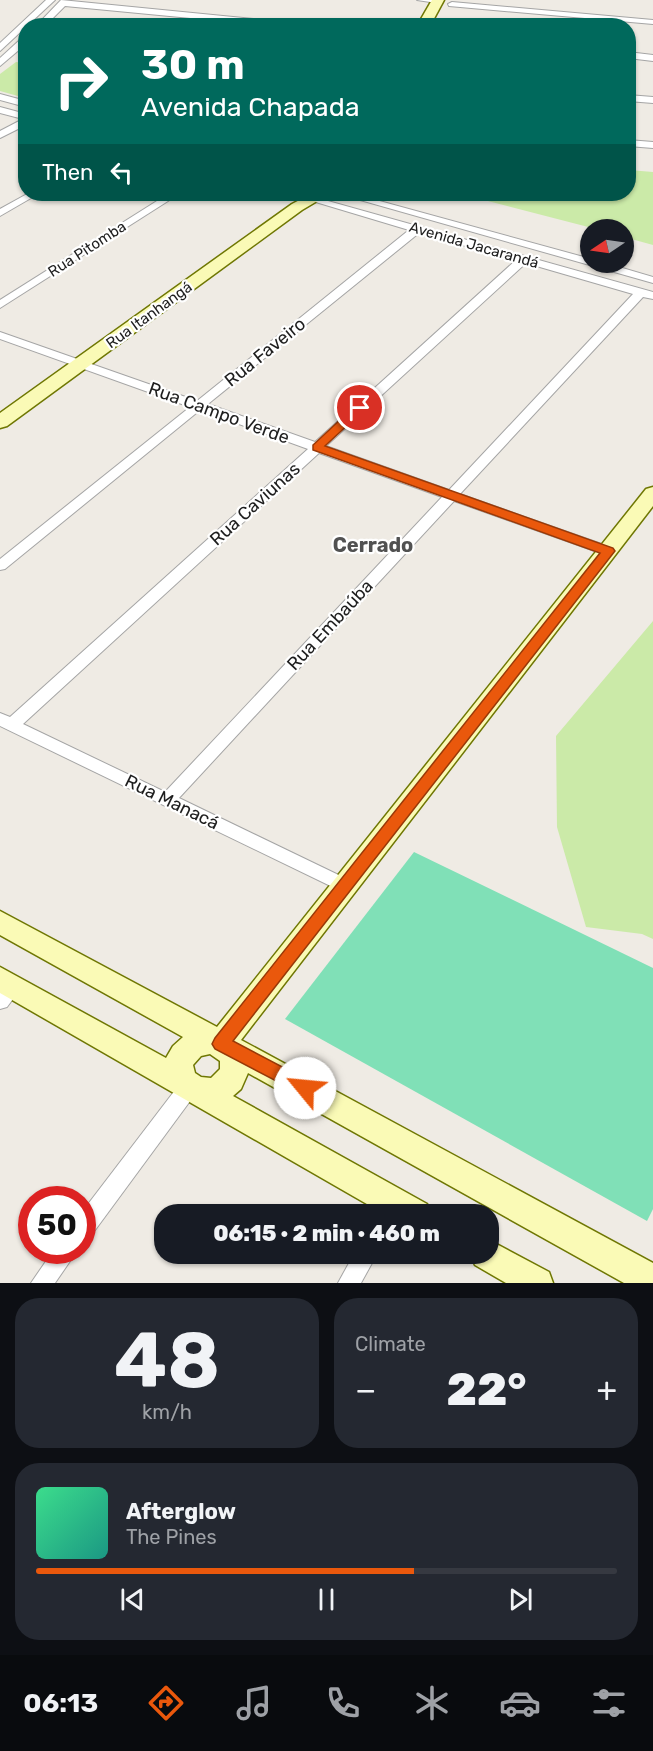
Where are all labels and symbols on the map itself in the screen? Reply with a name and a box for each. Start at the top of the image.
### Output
street label: Rua Pitomba [45,217,129,281]
street label: Avenida Jacarandá [407,218,541,272]
north arrow [580,219,634,273]
street label: Rua Itanhangá [102,278,196,352]
street label: Rua Faveiro [220,313,310,391]
street label: Rua Campo Verde [146,377,292,449]
pin [334,382,385,433]
street label: Rua Caviunas [205,458,305,550]
district label: Cerrado [333,533,413,557]
street label: Rua Embaúba [282,575,378,675]
street label: Rua Manacá [121,770,223,834]
position arrow [273,1056,337,1120]
speed limit sign: 50 [18,1186,96,1264]

